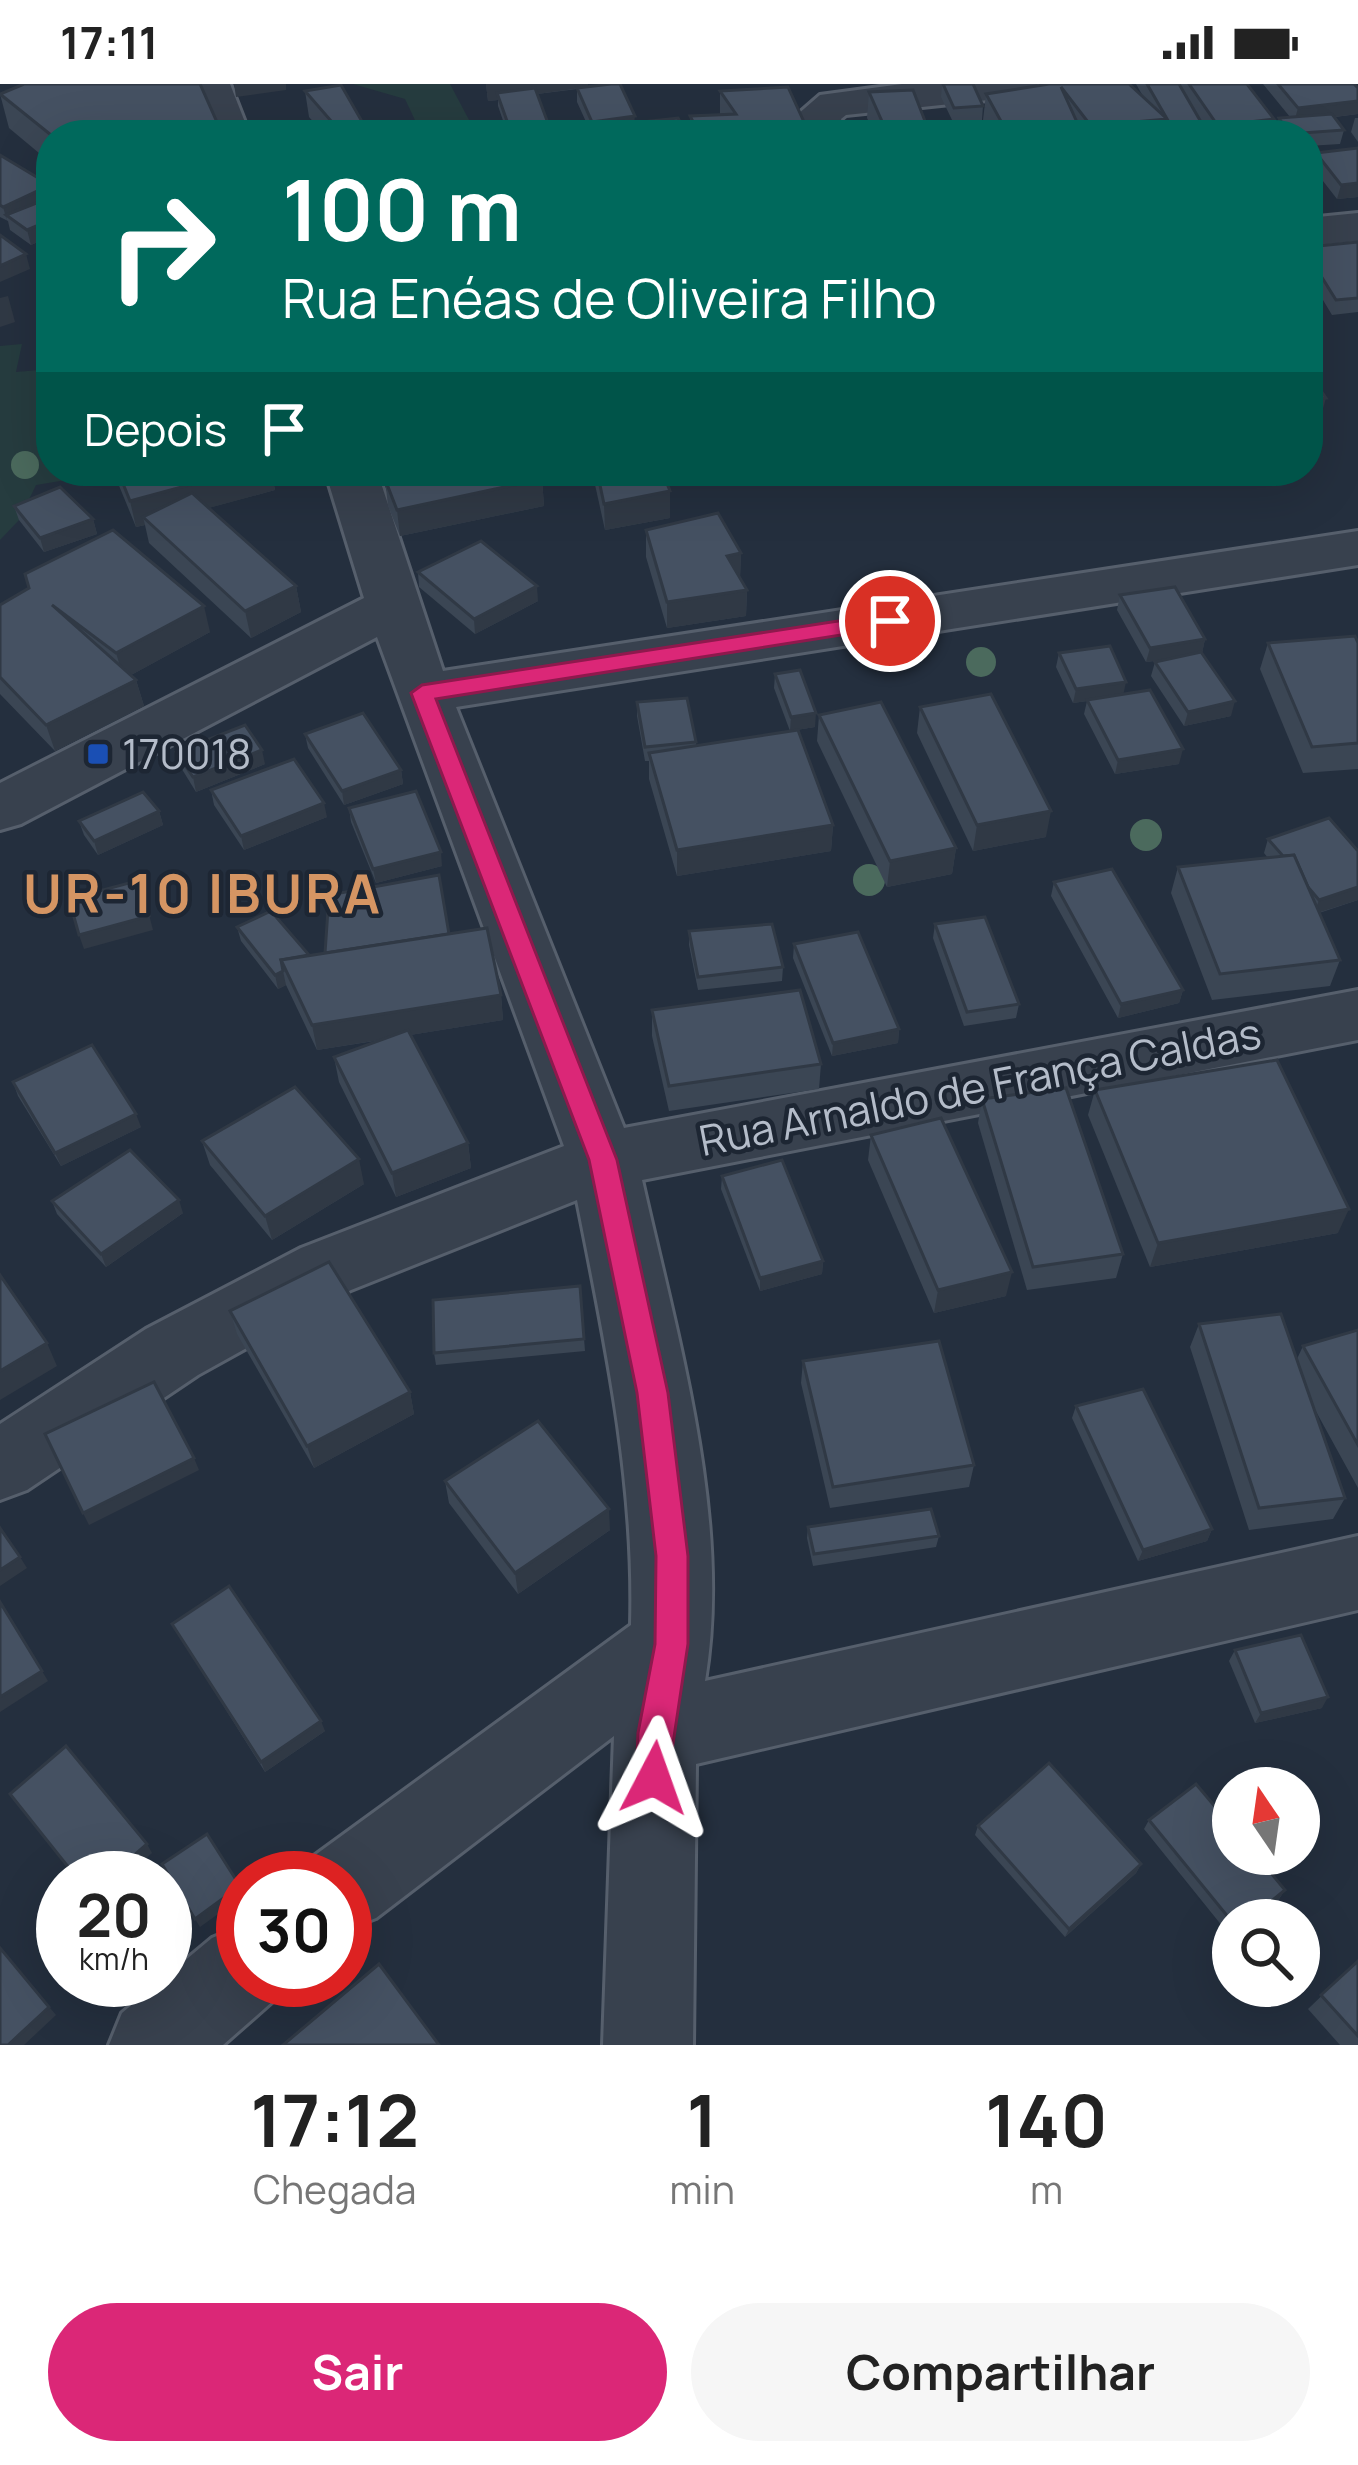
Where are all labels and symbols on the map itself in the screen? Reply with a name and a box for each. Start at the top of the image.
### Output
pin [839,570,941,672]
place label: 170018 [122,724,251,782]
marker: 170018 [85,741,111,767]
district label: UR-10 IBURA [23,855,383,929]
street label: Rua Arnaldo de França Caldas [694,1003,1266,1169]
position arrow [591,1715,717,1841]
north arrow [1212,1767,1320,1875]
speed limit sign: 30 [216,1851,372,2007]

